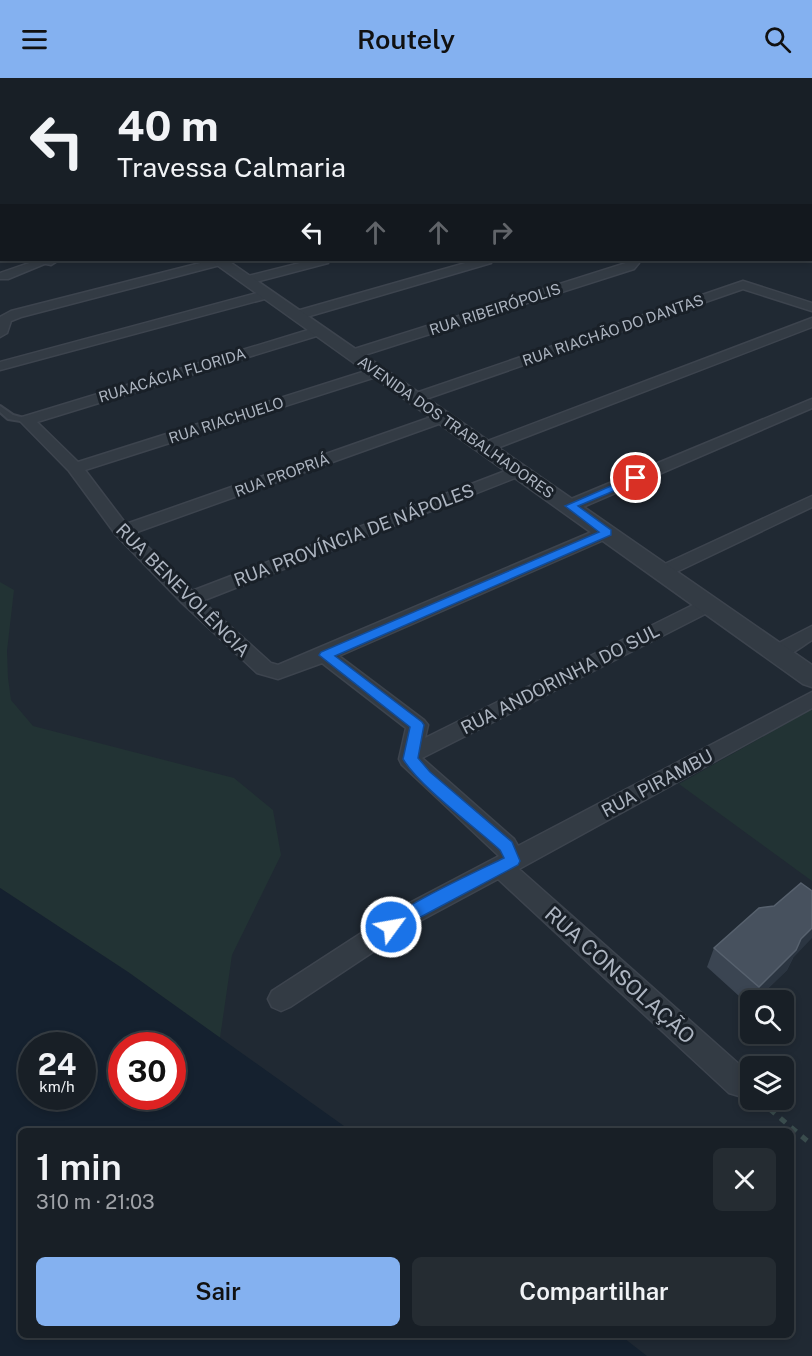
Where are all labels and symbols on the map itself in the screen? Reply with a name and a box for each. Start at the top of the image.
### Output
street label: RUA RIBEIRÓPOLIS [427,279,563,338]
street label: RUA RIACHÃO DO DANTAS [520,291,706,369]
street label: RUAACÁCIA FLORIDA [96,344,248,406]
street label: AVENIDA DOS TRABALHADORES [355,353,557,501]
street label: RUA RIACHUELO [166,393,286,447]
street label: RUA PROPRIÁ [232,450,332,500]
pin [610,452,661,503]
street label: RUA PROVÍNCIA DE NÁPOLES [231,478,477,591]
street label: RUA BENEVOLÊNCIA [112,519,254,661]
street label: RUA ANDORINHA DO SUL [457,620,663,738]
street label: RUA PIRAMBU [598,745,716,821]
position arrow [359,895,423,959]
street label: RUA CONSOLAÇÃO [540,901,700,1049]
speed limit sign: 30 [108,1032,186,1110]

